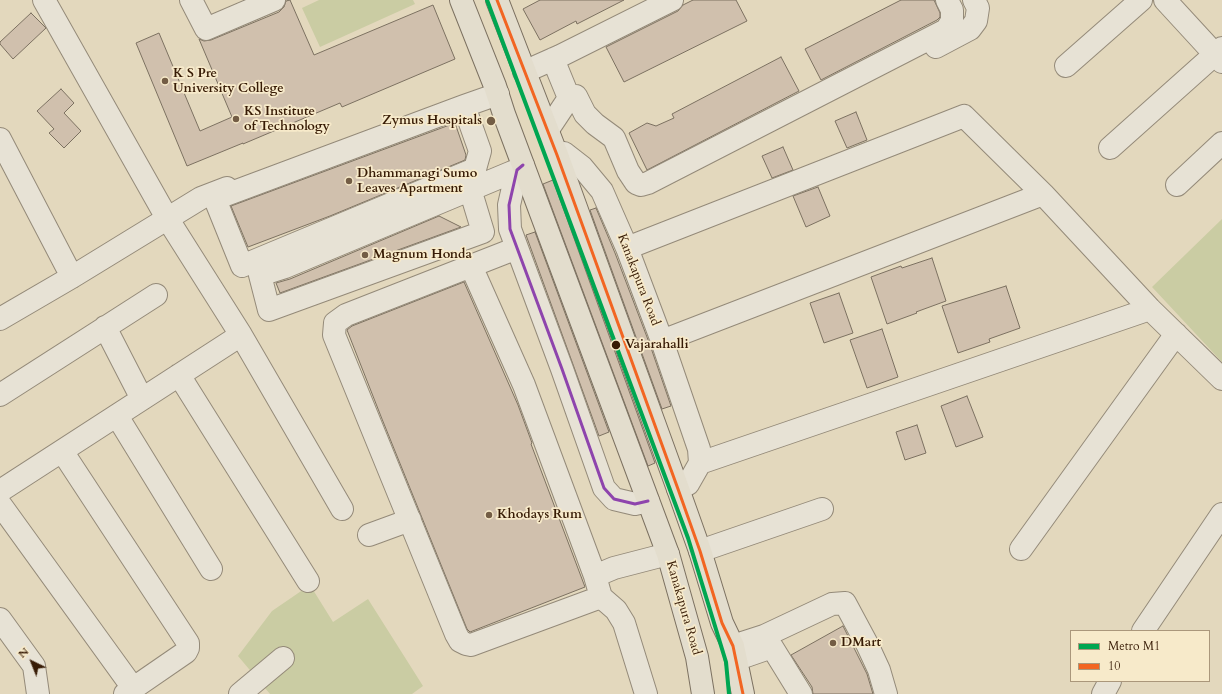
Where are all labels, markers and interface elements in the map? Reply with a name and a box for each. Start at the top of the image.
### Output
place label: K S Pre University College [173,66,284,97]
marker: K S Pre University College [160,76,170,86]
place label: KS Institute of Technology [244,104,330,135]
place label: Zymus Hospitals [382,113,482,129]
marker: KS Institute of Technology [231,114,241,124]
marker: Zymus Hospitals [485,115,497,127]
place label: Dhammanagi Sumo Leaves Apartment [357,166,477,197]
marker: Dhammanagi Sumo Leaves Apartment [344,176,354,186]
street label: Kanakapura Road [613,232,663,328]
place label: Magnum Honda [373,247,472,263]
marker: Magnum Honda [360,250,370,260]
place label: Vajarahalli [625,337,689,353]
marker: Vajarahalli [610,339,622,351]
place label: Khodays Rum [497,507,582,523]
marker: Khodays Rum [484,510,494,520]
street label: Kanakapura Road [662,559,704,657]
legend [1070,630,1210,682]
place label: DMart [841,635,881,651]
marker: DMart [828,638,838,648]
text: Metro M1 [1108,638,1160,654]
north arrow [12,642,52,682]
text: N [15,644,32,662]
text: 10 [1108,658,1120,674]

